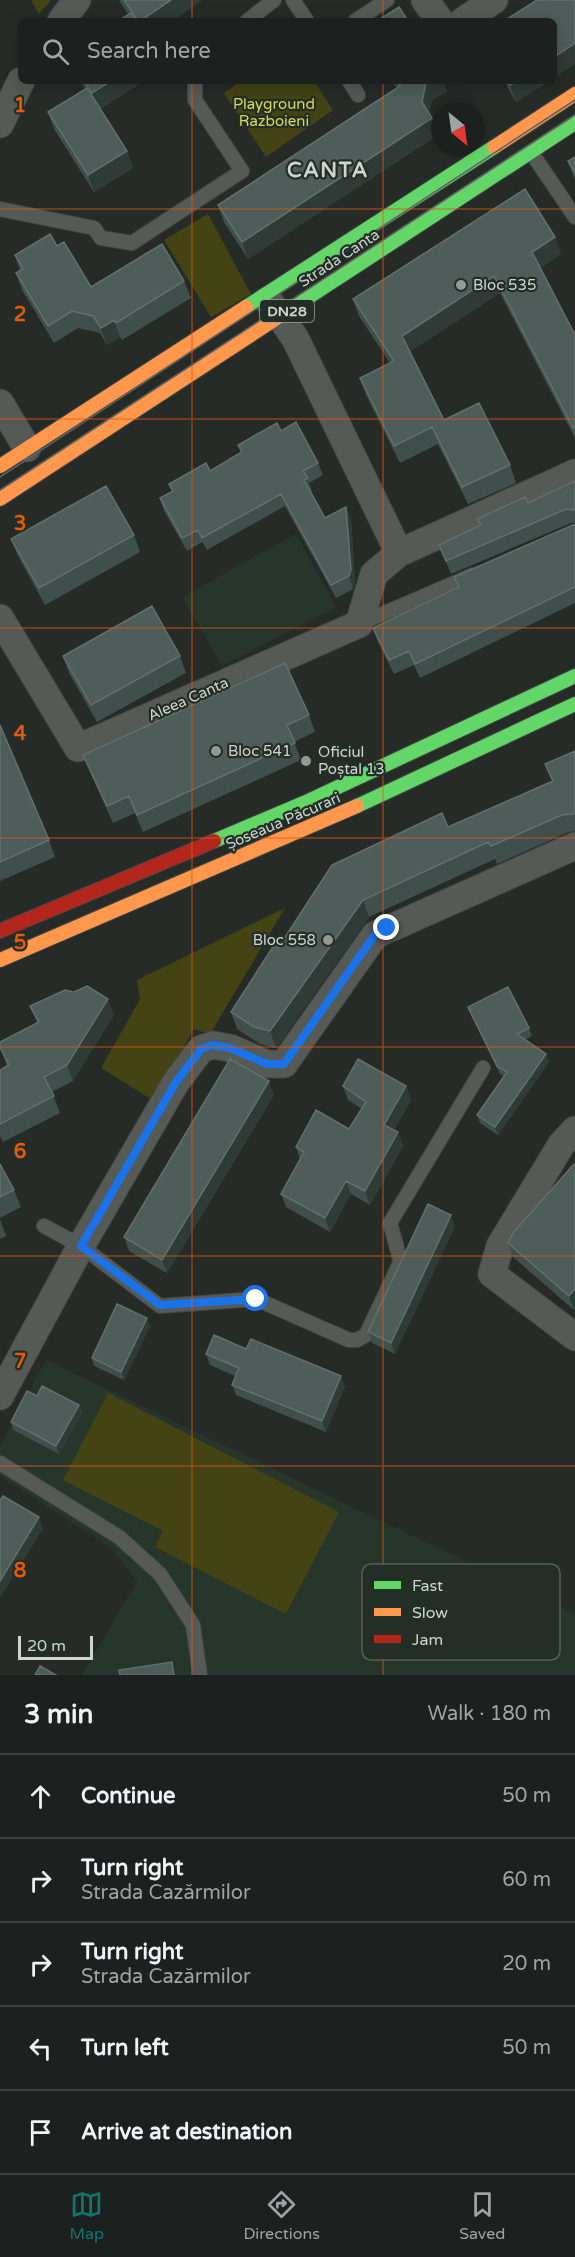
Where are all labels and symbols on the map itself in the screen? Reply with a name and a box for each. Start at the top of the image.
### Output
text: 1 [14,94,26,118]
park label: Playground Razboieni [233,95,315,130]
north arrow [431,102,485,156]
district label: CANTA [287,158,369,183]
street label: Strada Canta [295,225,383,291]
place label: Bloc 535 [473,276,536,294]
marker: Bloc 535 [454,278,468,292]
road number: DN28 [260,300,314,322]
text: 2 [14,303,26,327]
text: 3 [14,512,26,536]
street label: Aleea Canta [145,673,231,725]
text: 4 [14,722,27,746]
place label: Bloc 541 [228,742,291,760]
place label: Oficiul Poștal 13 [318,743,385,778]
marker: Bloc 541 [209,744,223,758]
marker: Oficiul Poștal 13 [299,754,313,768]
street label: Șoseaua Păcurari [223,789,343,853]
route end [373,914,399,940]
text: 5 [14,931,26,955]
place label: Bloc 558 [253,931,316,949]
marker: Bloc 558 [321,933,335,947]
text: 6 [14,1140,26,1164]
route start [242,1285,268,1311]
text: 7 [14,1350,26,1374]
text: 8 [14,1559,26,1583]
legend [362,1564,560,1660]
text: Fast [412,1576,443,1596]
text: Slow [412,1603,448,1623]
text: Jam [412,1630,443,1650]
scale bar [18,1633,93,1660]

